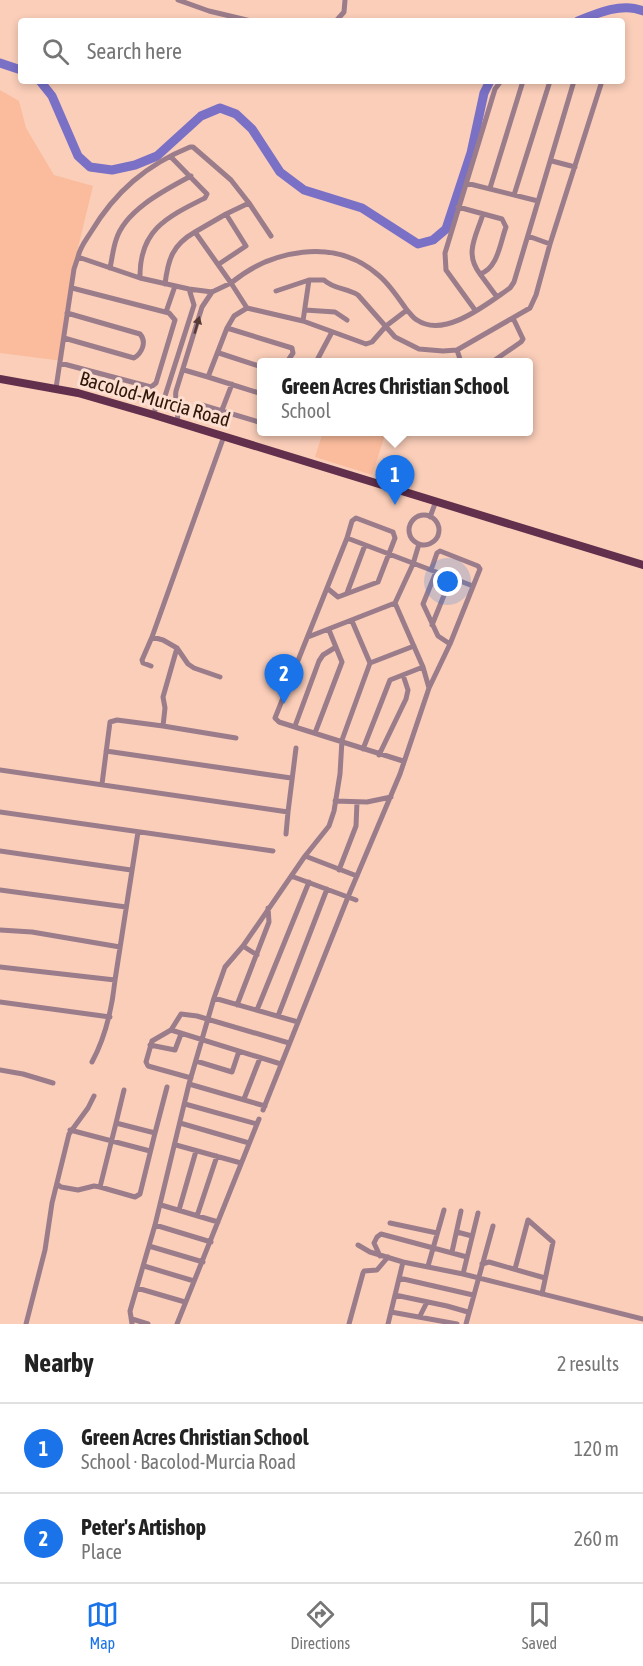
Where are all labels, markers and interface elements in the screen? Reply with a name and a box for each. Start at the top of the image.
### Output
search box [18,18,625,84]
icon: search [39,35,72,68]
text: Search here [87,38,182,64]
one-way arrow [193,316,202,334]
popup [257,358,533,436]
street label: Bacolod-Murcia Road [77,366,233,431]
text: Green Acres Christian School [281,373,509,399]
text: School [281,399,331,422]
pin: 1 [376,456,414,505]
your location [433,567,462,596]
pin: 2 [264,654,304,704]
text: Nearby [24,1348,94,1378]
text: 2 results [557,1352,619,1375]
text: Green Acres Christian School [81,1424,309,1450]
text: 1 [39,1437,48,1460]
text: 120 m [574,1437,619,1460]
text: School · Bacolod-Murcia Road [81,1450,296,1473]
text: Peter's Artishop [81,1514,206,1540]
text: 2 [39,1527,48,1550]
text: 260 m [574,1527,619,1550]
text: Place [81,1540,122,1563]
tab: Map [86,1598,119,1652]
tab: Directions [290,1598,350,1652]
tab: Saved [522,1598,557,1652]

